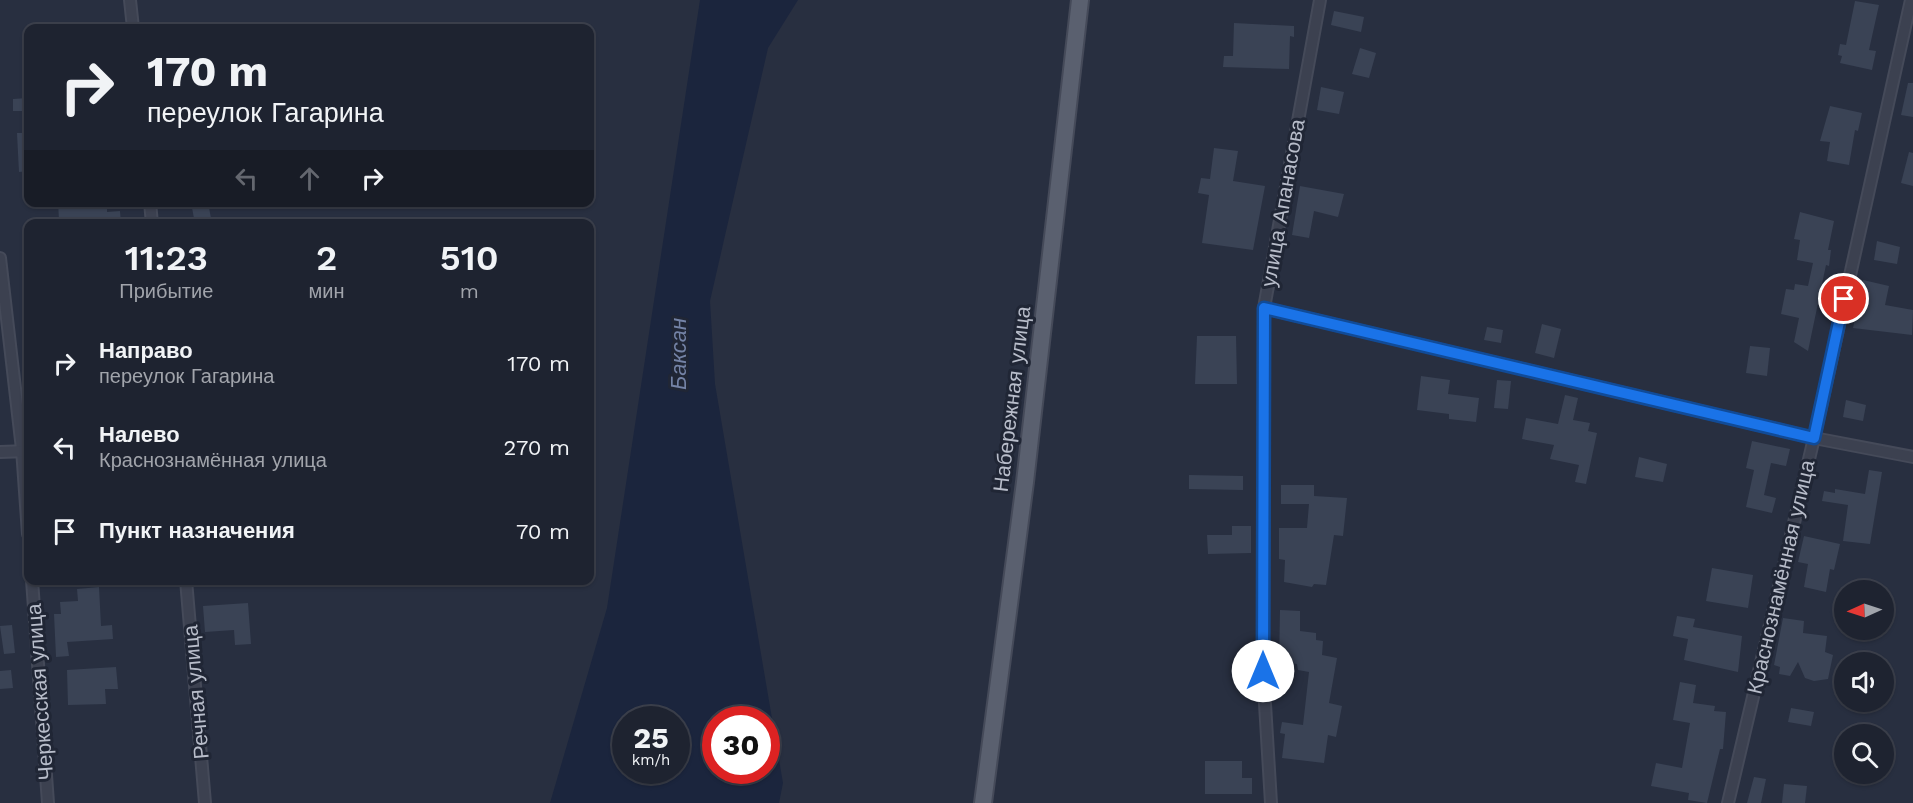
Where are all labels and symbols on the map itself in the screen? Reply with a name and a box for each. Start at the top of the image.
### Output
street label: улица Апанасова [1255,117,1310,289]
pin [1818,273,1869,324]
street label: Набережная улица [988,304,1035,493]
water label: Баксан [666,318,691,390]
street label: Краснознамённая улица [1741,457,1820,696]
north arrow [1834,580,1894,640]
street label: Черкесская улица [21,603,58,781]
street label: Речная улица [177,624,214,760]
position arrow [1231,639,1295,703]
speed limit sign: 30 [702,706,780,784]

